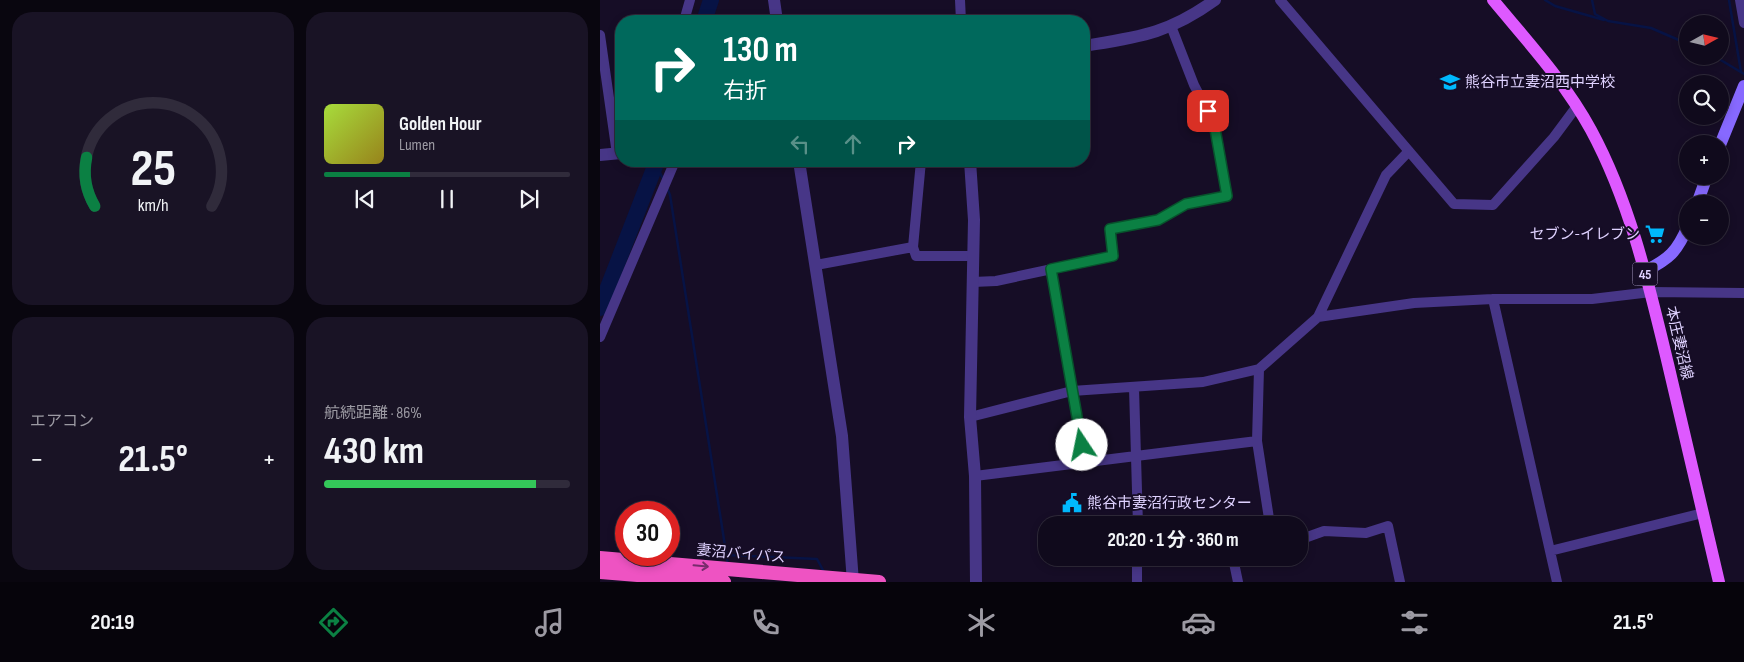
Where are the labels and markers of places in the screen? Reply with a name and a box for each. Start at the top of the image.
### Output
school or university icon: 熊谷市立妻沼西中学校 [1439,71,1461,93]
place label: 熊谷市立妻沼西中学校 [1465,73,1615,92]
pin [1187,90,1229,132]
supermarket icon: セブン-イレブン [1644,223,1666,245]
place label: セブン-イレブン [1529,225,1640,244]
public building icon: 熊谷市妻沼行政センター [1061,492,1083,514]
place label: 熊谷市妻沼行政センター [1087,494,1252,513]

